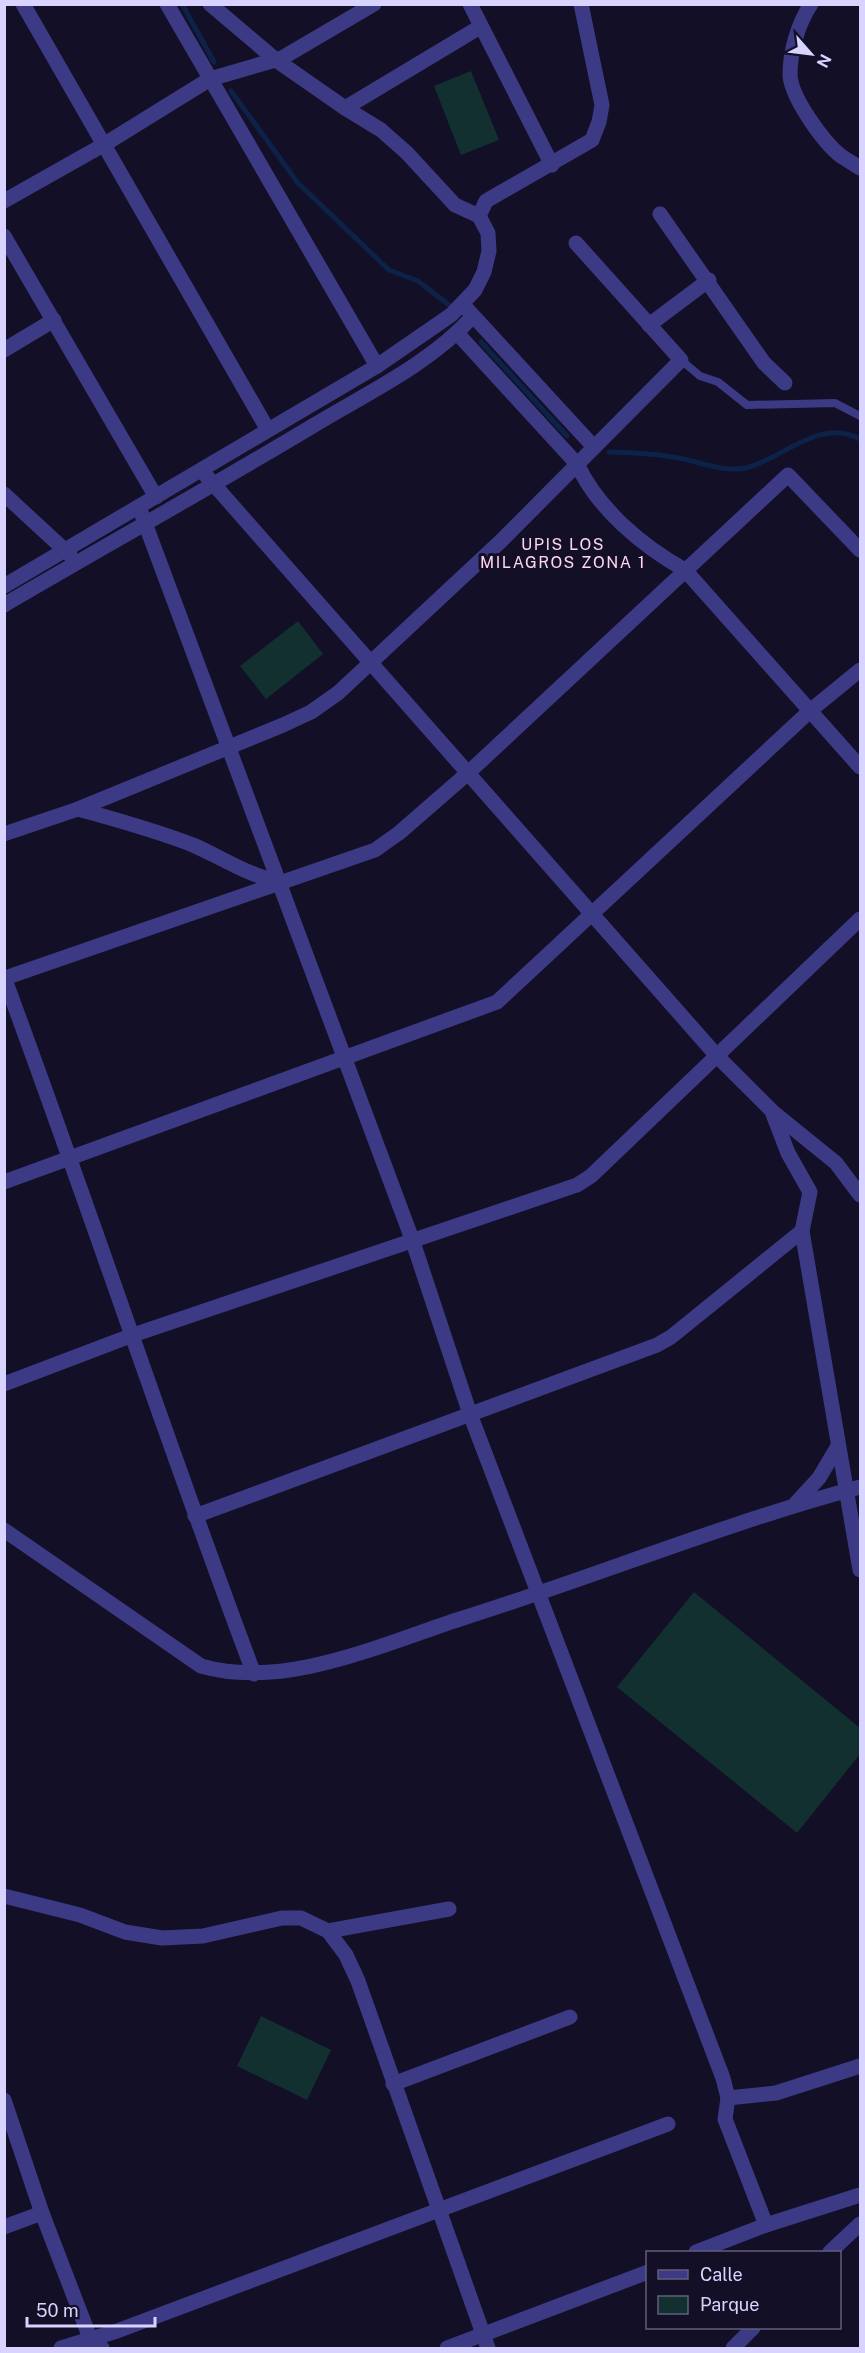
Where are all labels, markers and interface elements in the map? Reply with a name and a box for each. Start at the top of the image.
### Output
north arrow [781,24,841,84]
text: N [812,51,835,71]
district label: UPIS LOS MILAGROS ZONA 1 [480,535,646,572]
legend [646,2251,841,2329]
text: Calle [700,2264,743,2285]
scale bar [27,2290,154,2328]
text: Parque [700,2294,760,2315]
text: 50 m [36,2300,79,2321]

